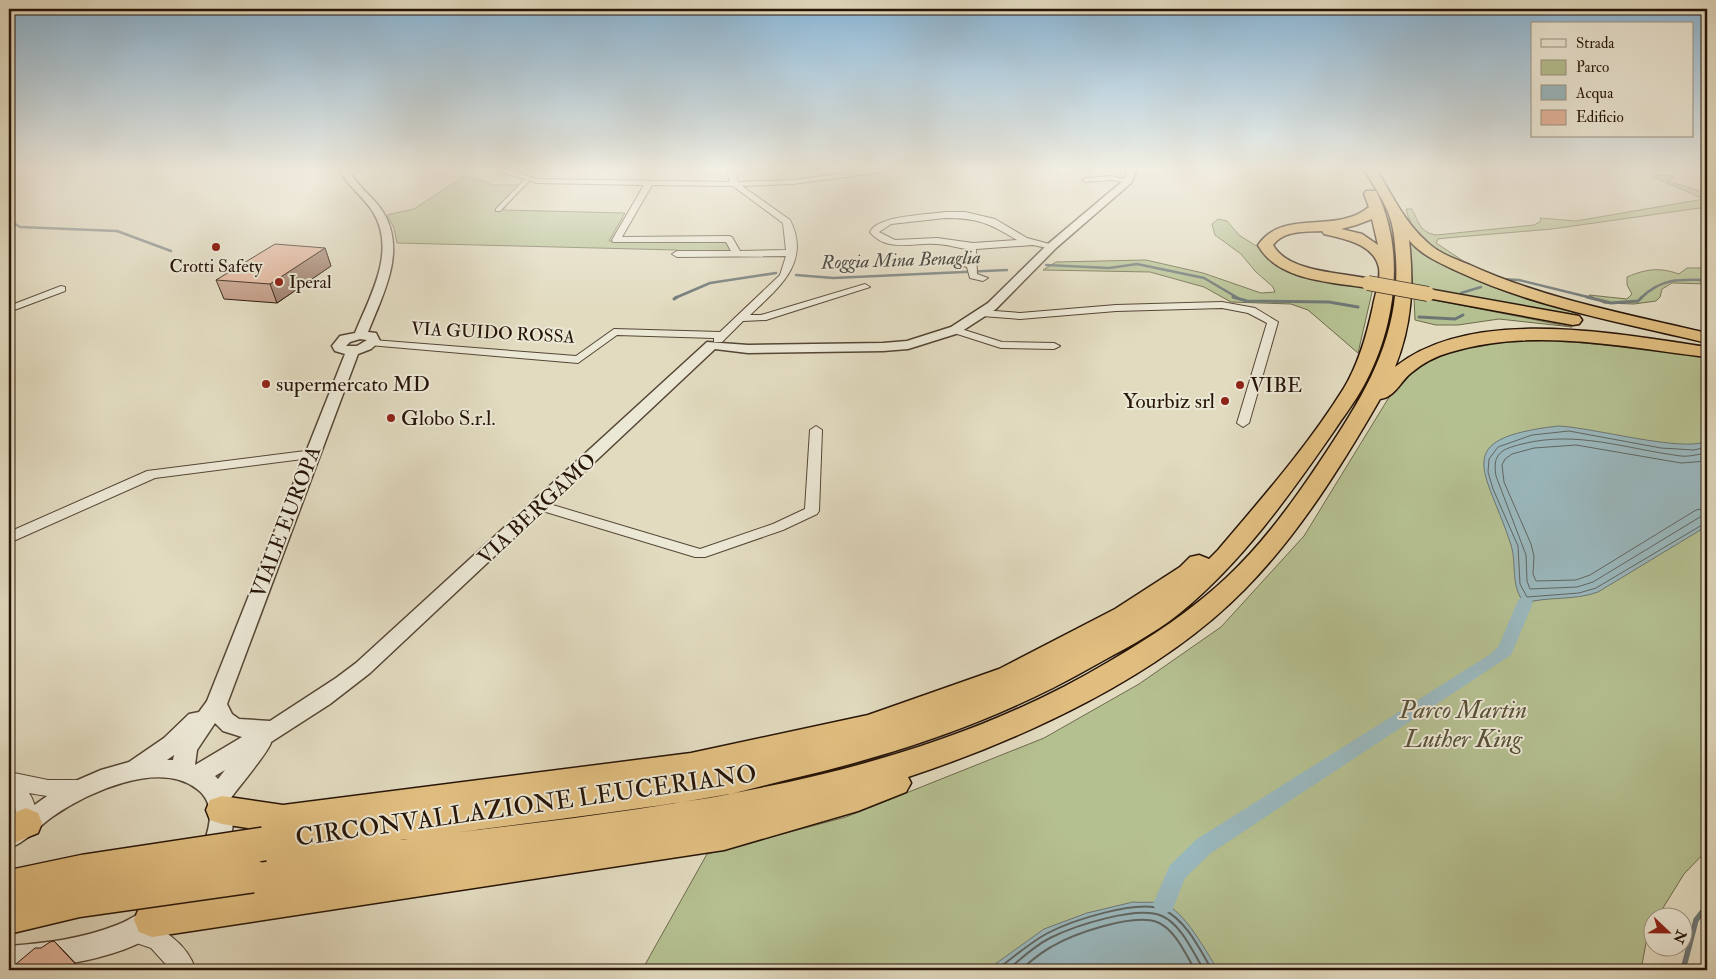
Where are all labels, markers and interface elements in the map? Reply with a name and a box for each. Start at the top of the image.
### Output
legend [1531,22,1694,138]
text: Strada [1576,34,1615,53]
text: Parco [1576,58,1609,77]
text: Acqua [1575,84,1614,103]
text: Edificio [1576,108,1624,127]
marker: Crotti Safety [210,241,222,253]
water label: Roggia Mina Benaglia [820,245,982,275]
place label: Crotti Safety [170,255,264,278]
place label: Iperal [289,271,332,294]
marker: Iperal [273,276,285,288]
street label: VIA GUIDO ROSSA [410,317,576,349]
place label: supermercato MD [276,371,430,398]
place label: VIBE [1250,372,1302,399]
marker: supermercato MD [260,378,272,390]
marker: VIBE [1234,379,1246,391]
place label: Yourbiz srl [1123,388,1216,415]
marker: Yourbiz srl [1219,395,1231,407]
place label: Globo S.r.l. [401,405,496,432]
marker: Globo S.r.l. [385,412,397,424]
street label: VIALE EUROPA [245,442,327,602]
street label: VIA BERGAMO [472,447,602,571]
park label: Parco Martin Luther King [1398,695,1527,755]
street label: CIRCONVALLAZIONE LEUCERIANO [294,758,758,854]
north arrow [1644,906,1694,956]
text: N [1669,927,1690,946]

